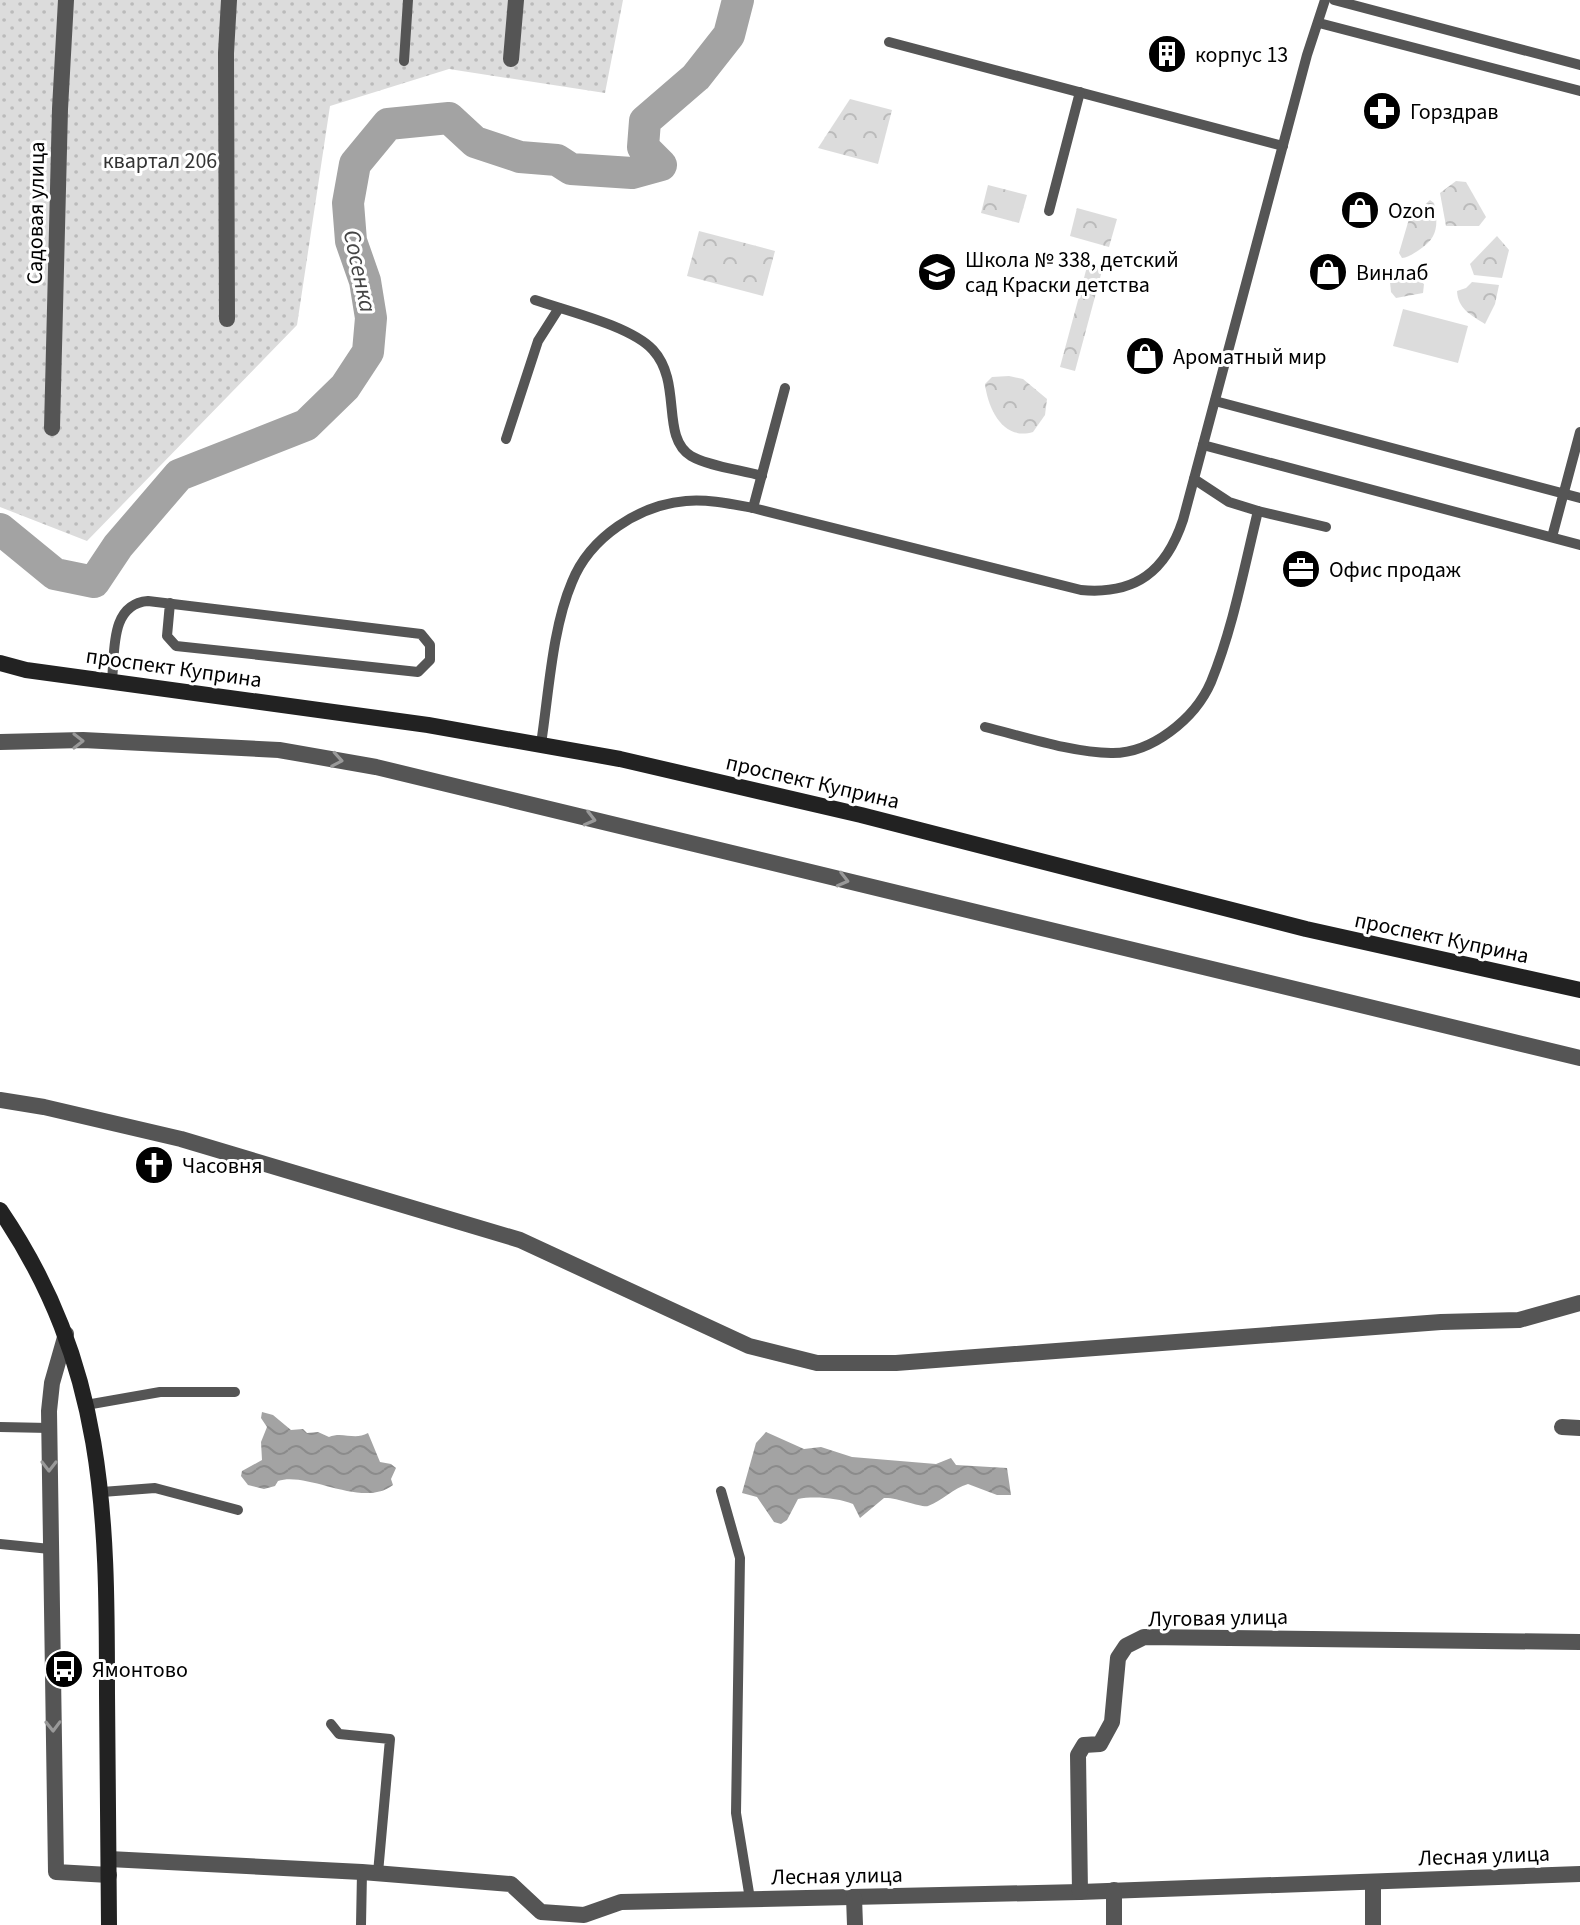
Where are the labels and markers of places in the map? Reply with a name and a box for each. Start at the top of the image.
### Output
building icon: корпус 13 [1146,33,1188,75]
place label: корпус 13 [1195,39,1288,71]
pharmacy icon: Горздрав [1361,90,1403,132]
place label: Горздрав [1410,96,1499,128]
shop icon: Ozon [1339,189,1381,231]
place label: Ozon [1388,195,1436,227]
place label: Школа № 338, детский сад Краски детства [965,244,1179,301]
school or university icon: Школа № 338, детский сад Краски детства [916,251,958,293]
shop icon: Винлаб [1307,251,1349,293]
place label: Винлаб [1356,257,1428,289]
shop icon: Ароматный мир [1124,335,1166,377]
place label: Ароматный мир [1173,341,1327,373]
office icon: Офис продаж [1280,548,1322,590]
place label: Офис продаж [1329,554,1461,586]
church icon: Часовня [133,1144,175,1186]
place label: Часовня [182,1150,263,1182]
bus stop icon: Ямонтово [43,1648,85,1690]
place label: Ямонтово [92,1654,188,1686]

